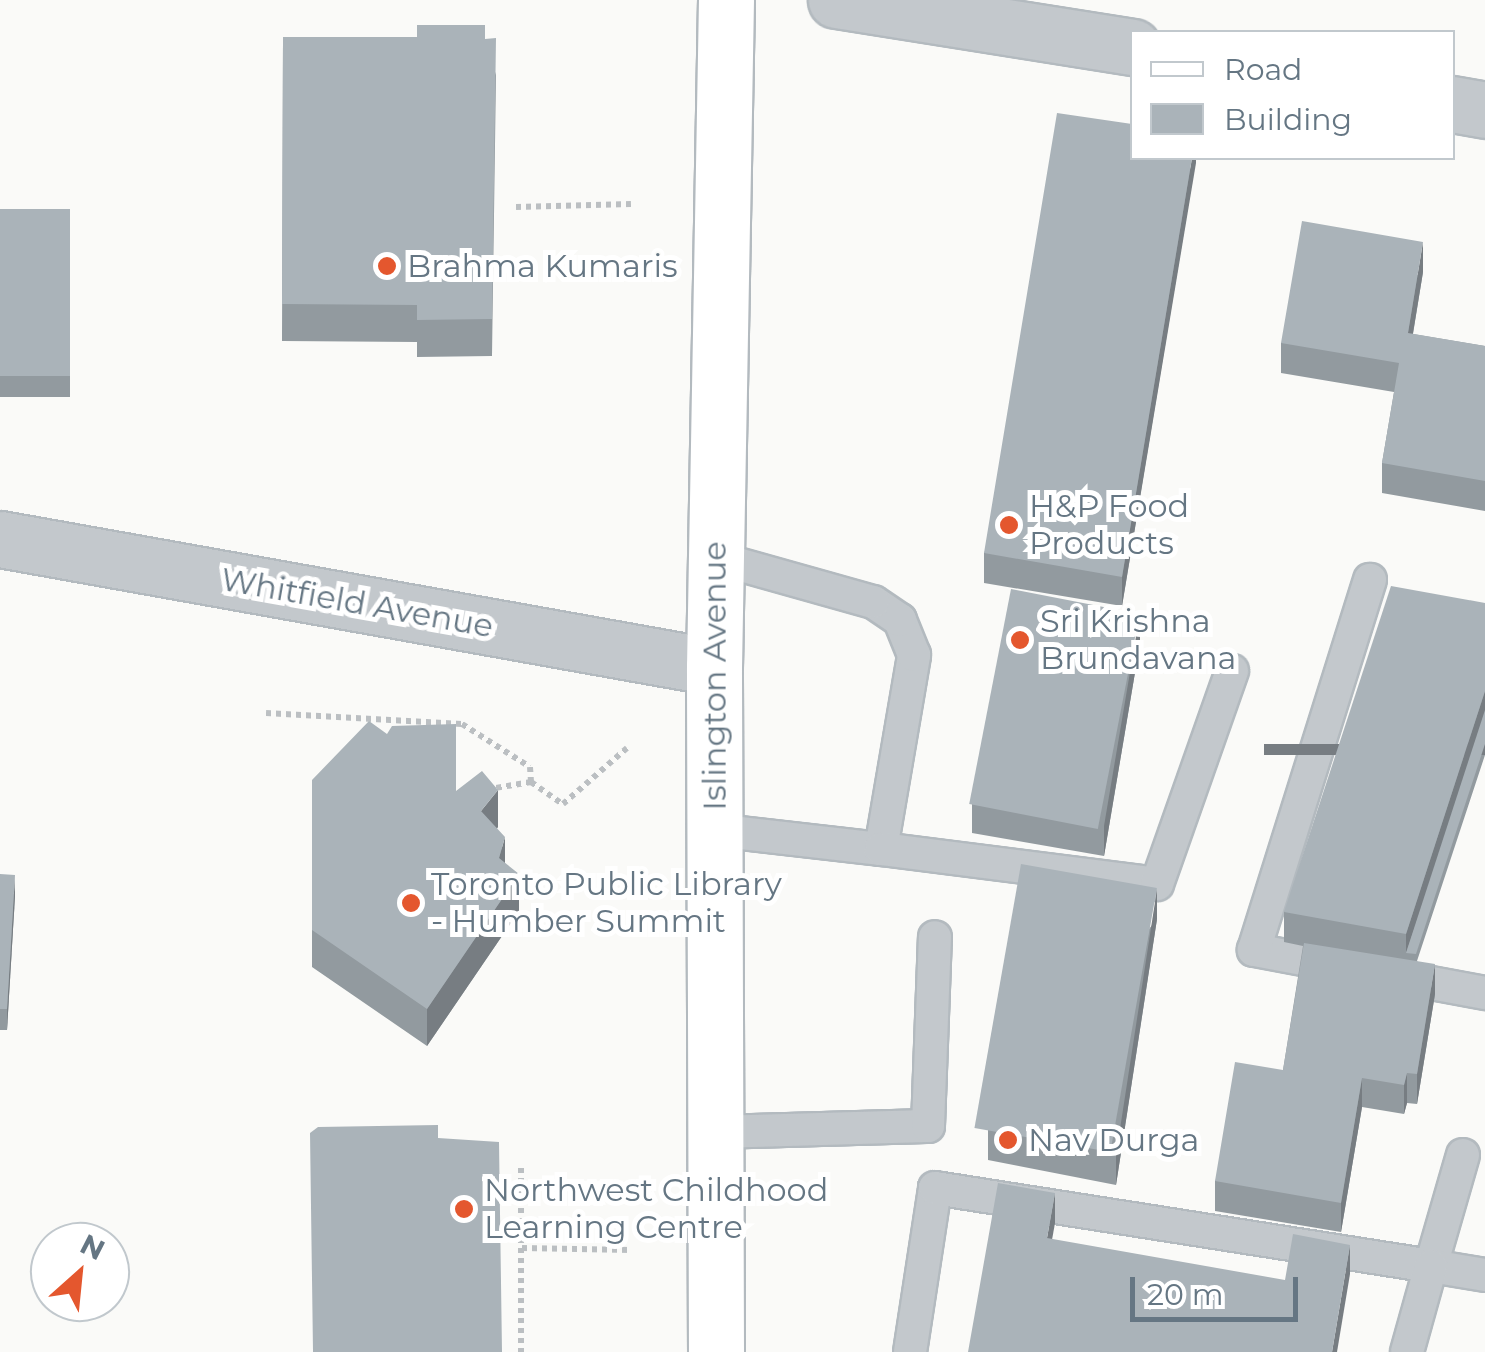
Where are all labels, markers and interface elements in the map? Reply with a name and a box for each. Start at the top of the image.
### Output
legend [1130,30,1455,160]
text: Road [1224,51,1302,88]
text: Building [1224,101,1352,138]
place label: Brahma Kumaris [407,247,678,285]
marker: Brahma Kumaris [376,255,398,277]
place label: H&P Food Products [1029,488,1189,563]
marker: H&P Food Products [998,514,1020,536]
street label: Islington Avenue [696,541,734,811]
street label: Whitfield Avenue [218,560,496,646]
place label: Sri Krishna Brundavana [1040,603,1236,678]
marker: Sri Krishna Brundavana [1009,629,1031,651]
place label: Toronto Public Library - Humber Summit [431,866,782,941]
marker: Toronto Public Library - Humber Summit [400,892,422,914]
place label: Nav Durga [1028,1121,1199,1159]
marker: Nav Durga [997,1129,1019,1151]
place label: Northwest Childhood Learning Centre [484,1172,828,1247]
marker: Northwest Childhood Learning Centre [453,1198,475,1220]
north arrow [30,1222,130,1322]
text: N [75,1227,111,1267]
scale bar [1135,1257,1302,1319]
text: 20 m [1147,1276,1224,1313]

